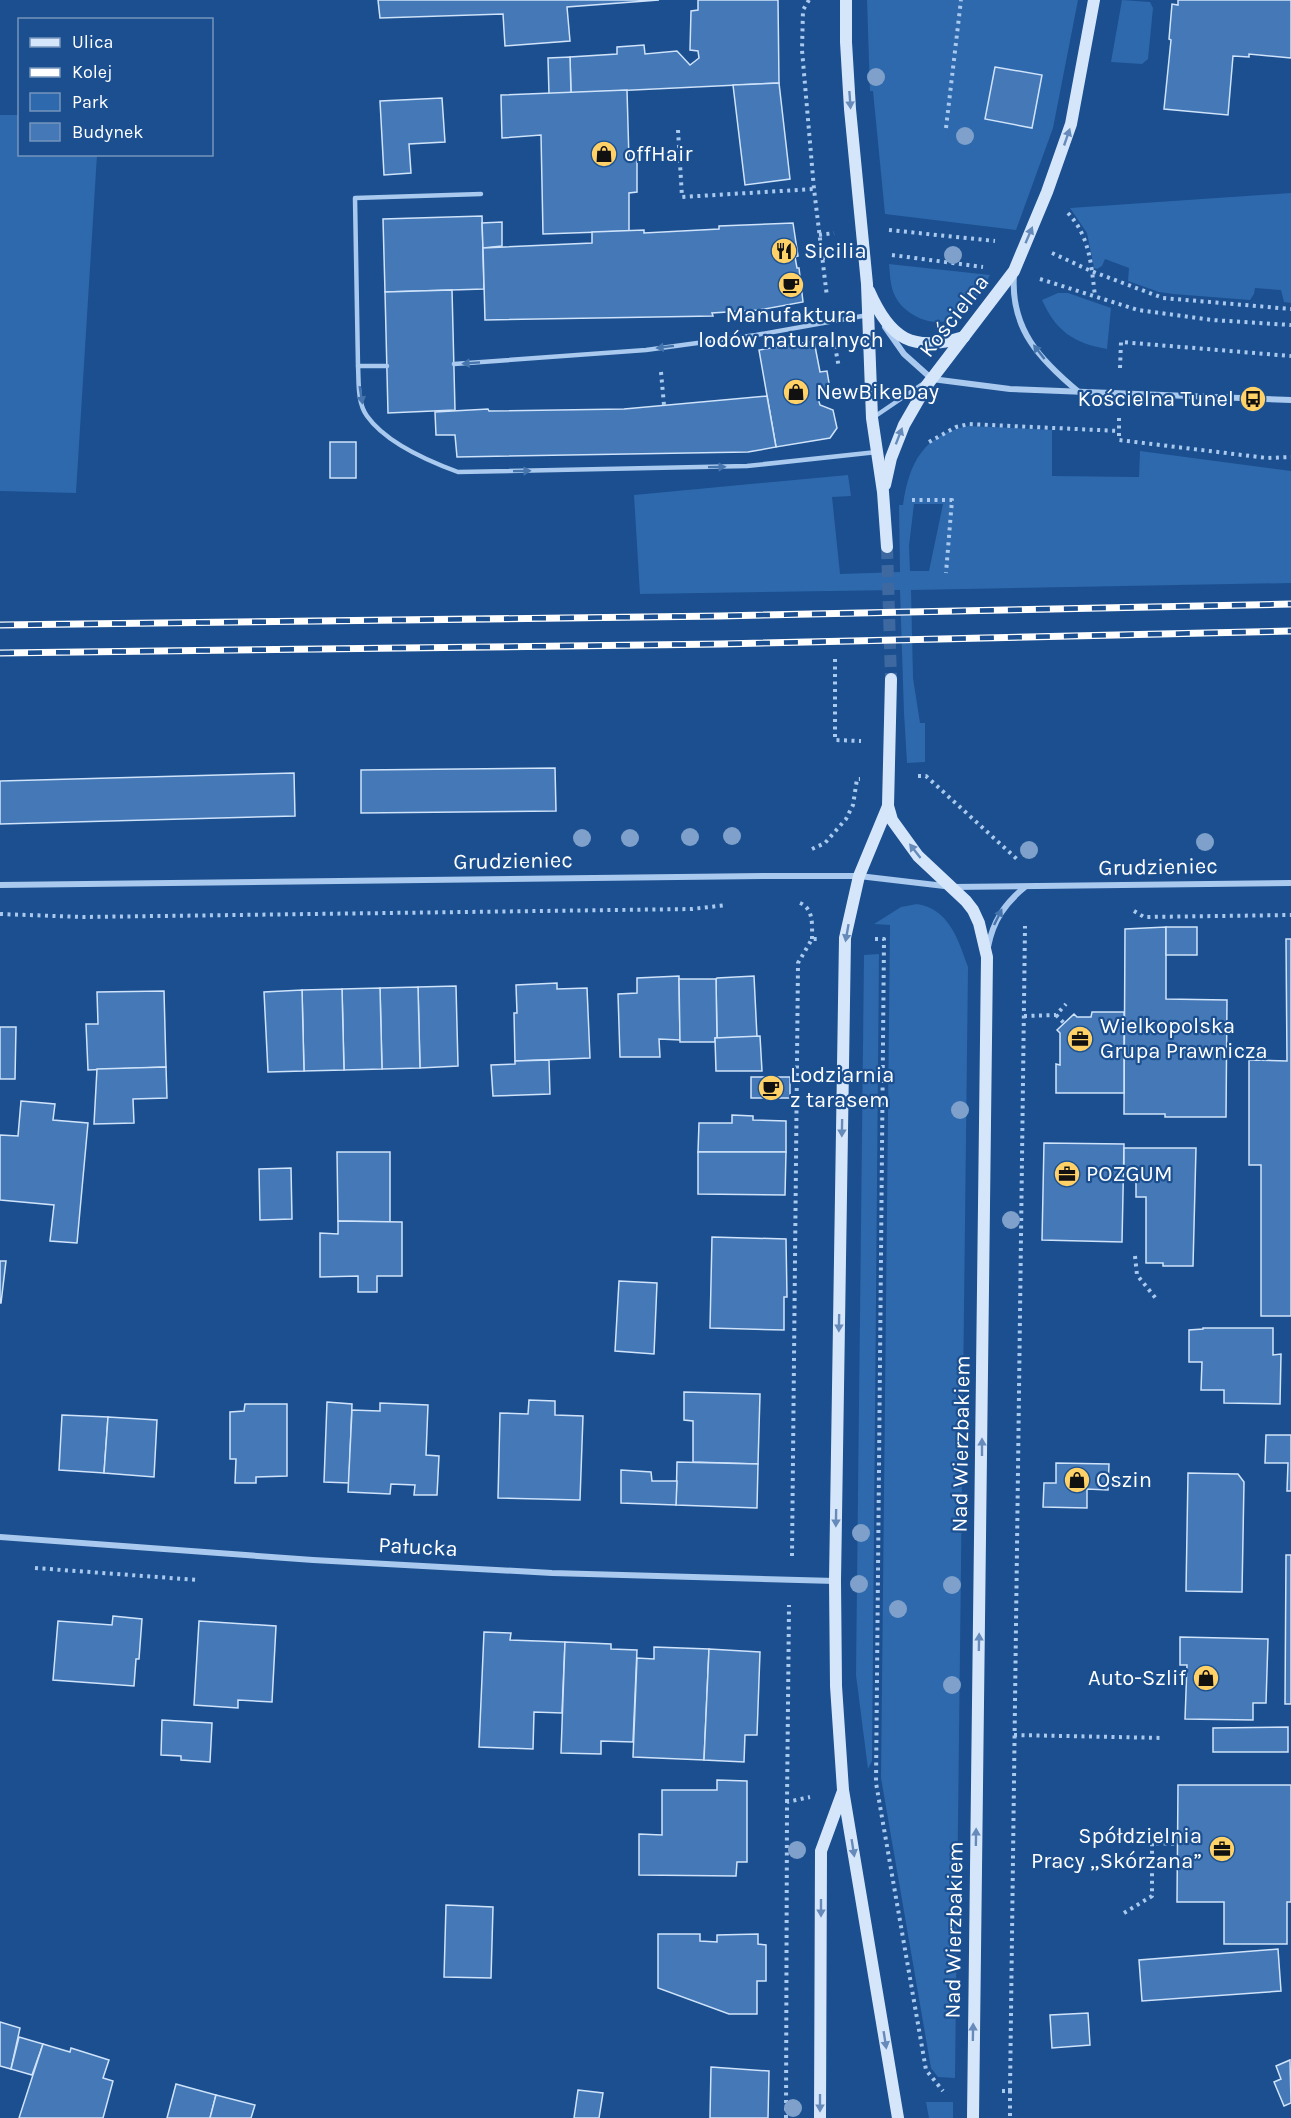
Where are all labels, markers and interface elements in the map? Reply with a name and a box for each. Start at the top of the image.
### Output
legend [18,18,213,156]
text: Ulica [72,31,113,53]
text: Kolej [72,61,113,83]
one-way arrow [845,90,854,109]
text: Park [72,91,109,113]
text: Budynek [72,121,143,143]
one-way arrow [1062,128,1072,146]
shop icon: offHair [589,139,619,169]
place label: offHair [624,141,692,167]
one-way arrow [1025,226,1034,244]
restaurant icon: Sicilia [769,236,799,266]
place label: Sicilia [804,238,867,264]
cafe icon: Manufaktura lodów naturalnych [776,270,806,300]
street label: Kościelna [914,270,994,362]
place label: Manufaktura lodów naturalnych [698,302,884,353]
one-way arrow [655,342,674,352]
one-way arrow [1033,345,1045,360]
one-way arrow [461,358,480,368]
shop icon: NewBikeDay [781,377,811,407]
place label: NewBikeDay [816,379,939,405]
bus stop icon: Kościelna Tunel [1238,384,1268,414]
one-way arrow [356,385,365,404]
place label: Kościelna Tunel [1078,386,1234,412]
one-way arrow [895,427,905,445]
one-way arrow [707,462,726,472]
one-way arrow [512,466,531,476]
one-way arrow [908,843,921,859]
street label: Grudzieniec [453,847,573,875]
street label: Grudzieniec [1098,853,1218,881]
one-way arrow [994,909,1003,926]
one-way arrow [842,924,851,943]
place label: Wielkopolska Grupa Prawnicza [1100,1013,1268,1064]
office icon: Wielkopolska Grupa Prawnicza [1065,1024,1095,1054]
place label: Lodziarnia z tarasem [790,1062,894,1113]
cafe icon: Lodziarnia z tarasem [756,1073,786,1103]
one-way arrow [837,1119,847,1138]
office icon: POZGUM [1052,1159,1082,1189]
place label: POZGUM [1086,1161,1173,1187]
one-way arrow [834,1314,844,1333]
street label: Nad Wierzbakiem [946,1355,976,1533]
one-way arrow [977,1438,987,1457]
shop icon: Oszin [1062,1465,1092,1495]
place label: Oszin [1096,1467,1152,1493]
one-way arrow [831,1509,841,1528]
street label: Pałucka [378,1532,458,1562]
one-way arrow [974,1633,984,1652]
shop icon: Auto-Szlif [1191,1663,1221,1693]
place label: Auto-Szlif [1088,1665,1186,1691]
place label: Spółdzielnia Pracy „Skórzana” [1031,1823,1202,1874]
one-way arrow [971,1828,981,1847]
office icon: Spółdzielnia Pracy „Skórzana” [1207,1834,1237,1864]
one-way arrow [848,1838,857,1857]
street label: Nad Wierzbakiem [939,1841,969,2019]
one-way arrow [816,1898,826,1917]
one-way arrow [968,2023,978,2042]
one-way arrow [880,2031,889,2050]
one-way arrow [815,2093,825,2112]

